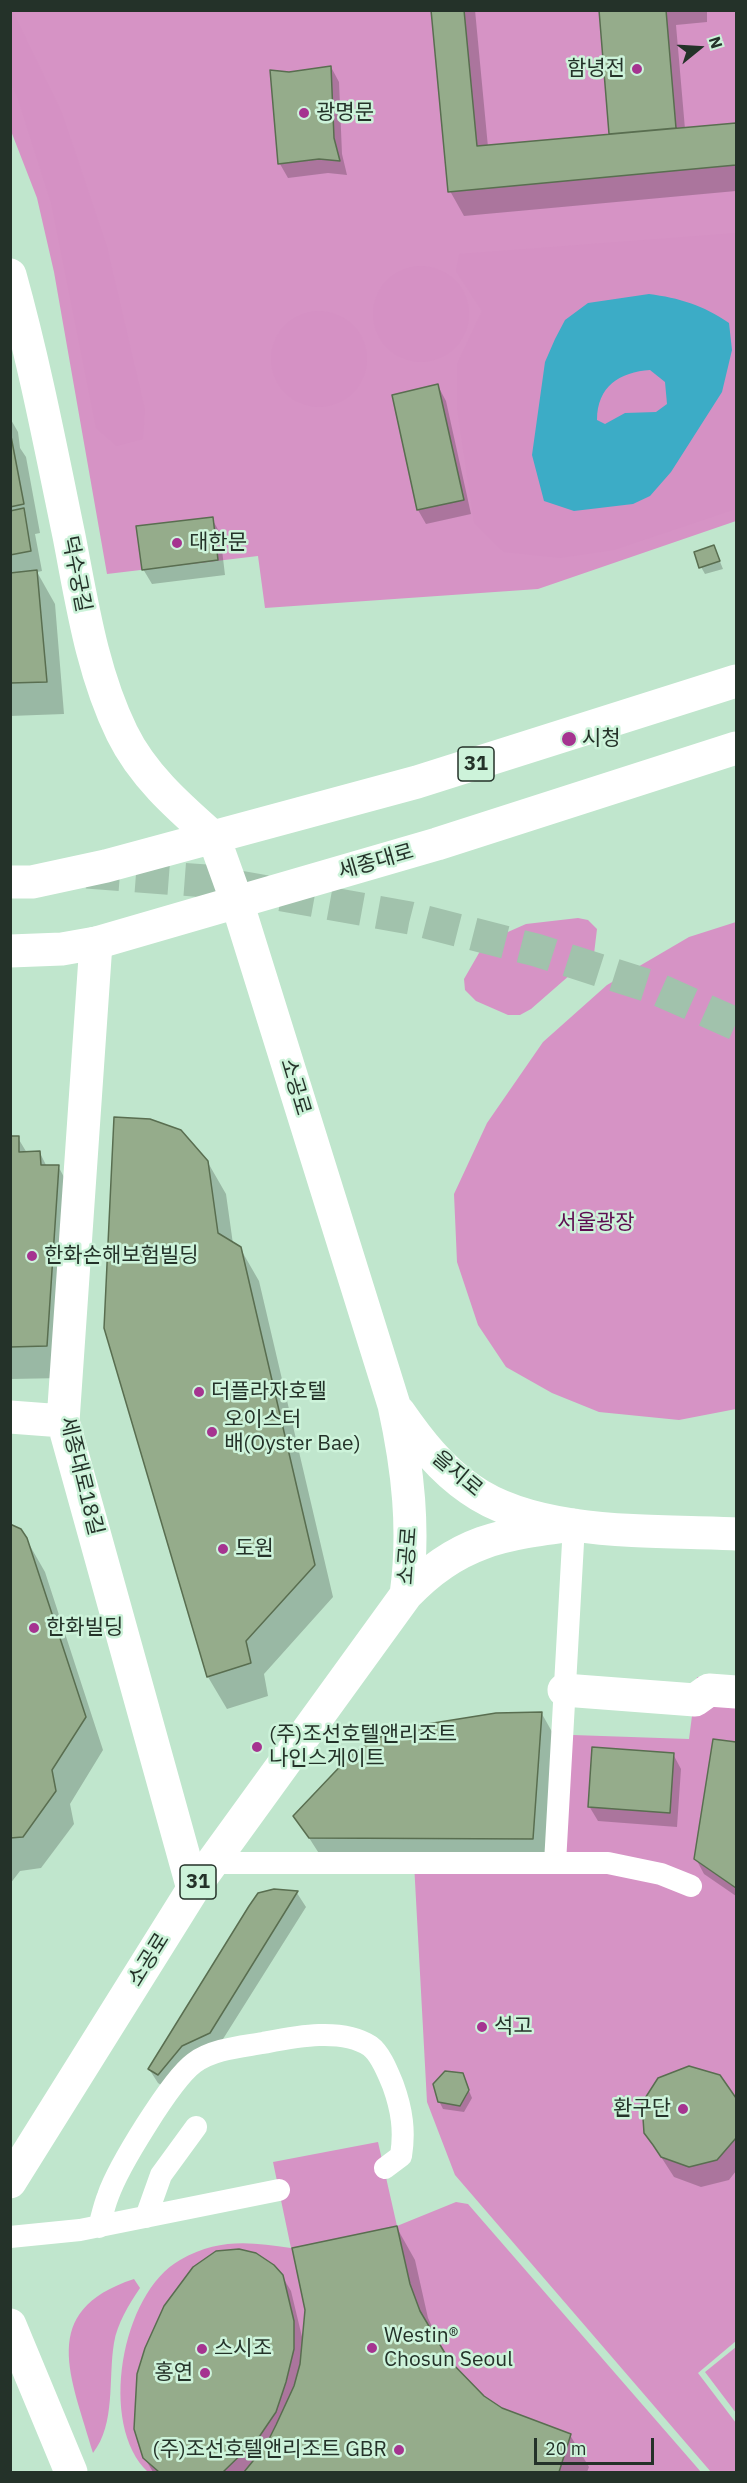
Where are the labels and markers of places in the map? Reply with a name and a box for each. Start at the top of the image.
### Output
place label: 함녕전 [567,56,625,82]
marker: 함녕전 [630,62,644,76]
place label: 광명문 [316,100,374,126]
marker: 광명문 [297,106,311,120]
place label: 대한문 [189,530,247,556]
marker: 대한문 [170,536,184,550]
place label: 시청 [582,726,621,752]
marker: 시청 [560,730,578,748]
place label: 한화손해보험빌딩 [44,1243,199,1269]
marker: 한화손해보험빌딩 [25,1249,39,1263]
place label: 더플라자호텔 [211,1379,327,1405]
marker: 더플라자호텔 [192,1385,206,1399]
place label: 오이스터 배(Oyster Bae) [224,1407,361,1457]
marker: 오이스터 배(Oyster Bae) [205,1425,219,1439]
place label: 도원 [235,1536,274,1562]
marker: 도원 [216,1542,230,1556]
place label: 한화빌딩 [46,1615,123,1641]
marker: 한화빌딩 [27,1621,41,1635]
place label: (주)조선호텔앤리조트 나인스게이트 [269,1722,457,1772]
marker: (주)조선호텔앤리조트 나인스게이트 [250,1740,264,1754]
place label: 석고 [494,2014,533,2040]
marker: 석고 [475,2020,489,2034]
place label: 환구단 [613,2096,671,2122]
marker: 환구단 [676,2102,690,2116]
place label: Westin® Chosun Seoul [384,2323,513,2373]
place label: 스시조 [214,2336,272,2362]
marker: Westin® Chosun Seoul [365,2341,379,2355]
marker: 스시조 [195,2342,209,2356]
place label: 홍연 [154,2360,193,2386]
marker: 홍연 [198,2366,212,2380]
place label: (주)조선호텔앤리조트 GBR [152,2437,387,2463]
marker: (주)조선호텔앤리조트 GBR [392,2443,406,2457]

